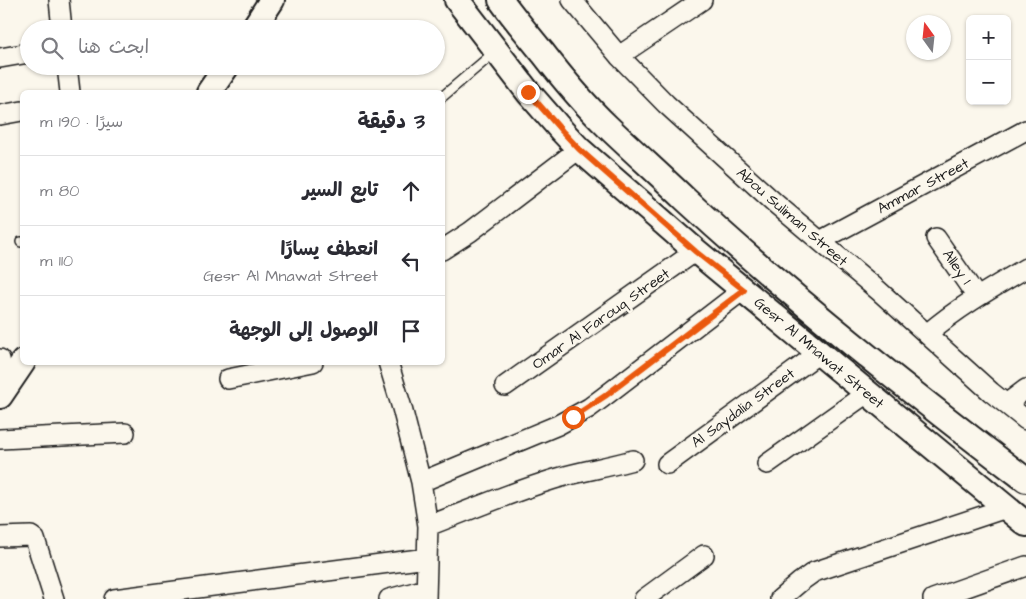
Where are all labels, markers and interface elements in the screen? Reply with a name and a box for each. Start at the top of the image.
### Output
north arrow [906,15,951,60]
map controls [966,15,1011,105]
button: + [966,15,1011,60]
search box [20,20,445,75]
icon: search [38,34,66,62]
text: ابحث هنا [78,34,149,61]
button: − [966,60,1011,105]
route end [517,81,540,104]
text: 3 دقيقة [357,107,425,136]
text: سيرًا · 190 m [40,111,123,133]
street label: Ammar Street [873,153,973,219]
street label: Abou Suliman Street [732,163,852,271]
text: تابع السير [303,177,378,204]
icon: ahead [397,177,425,205]
text: 80 m [40,180,79,202]
text: انعطف يسارًا [281,236,378,263]
street label: Alley 1 [937,245,977,289]
icon: left [397,247,425,275]
text: 110 m [40,250,73,272]
street label: Omar Al Farouq Street [528,263,674,375]
text: Gesr Al Mnawat Street [203,265,378,287]
street label: Gesr Al Mnawat Street [749,292,889,414]
text: الوصول إلى الوجهة [229,317,378,344]
icon: arrive [397,317,425,345]
street label: Al Saydalia Street [687,363,800,454]
route start [562,406,585,429]

